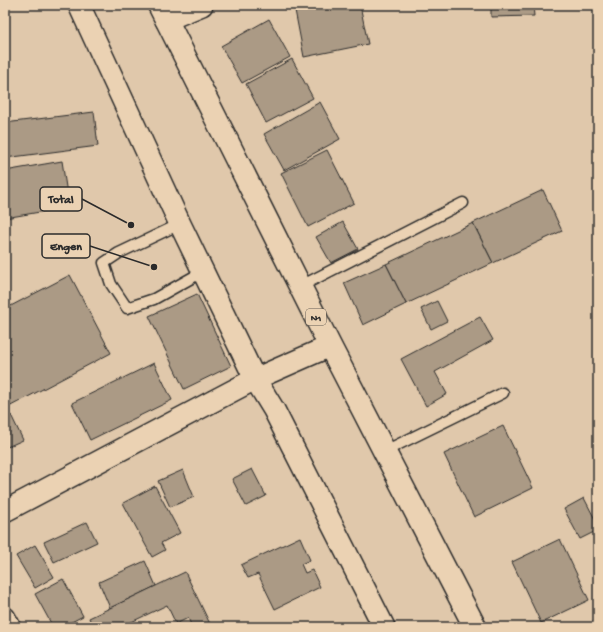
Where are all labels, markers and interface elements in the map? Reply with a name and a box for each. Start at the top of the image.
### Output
callout: Total [40,187,82,211]
text: Total [47,194,74,208]
callout: Engen [42,234,90,258]
text: Engen [49,241,82,255]
road number: N1 [306,309,326,325]

